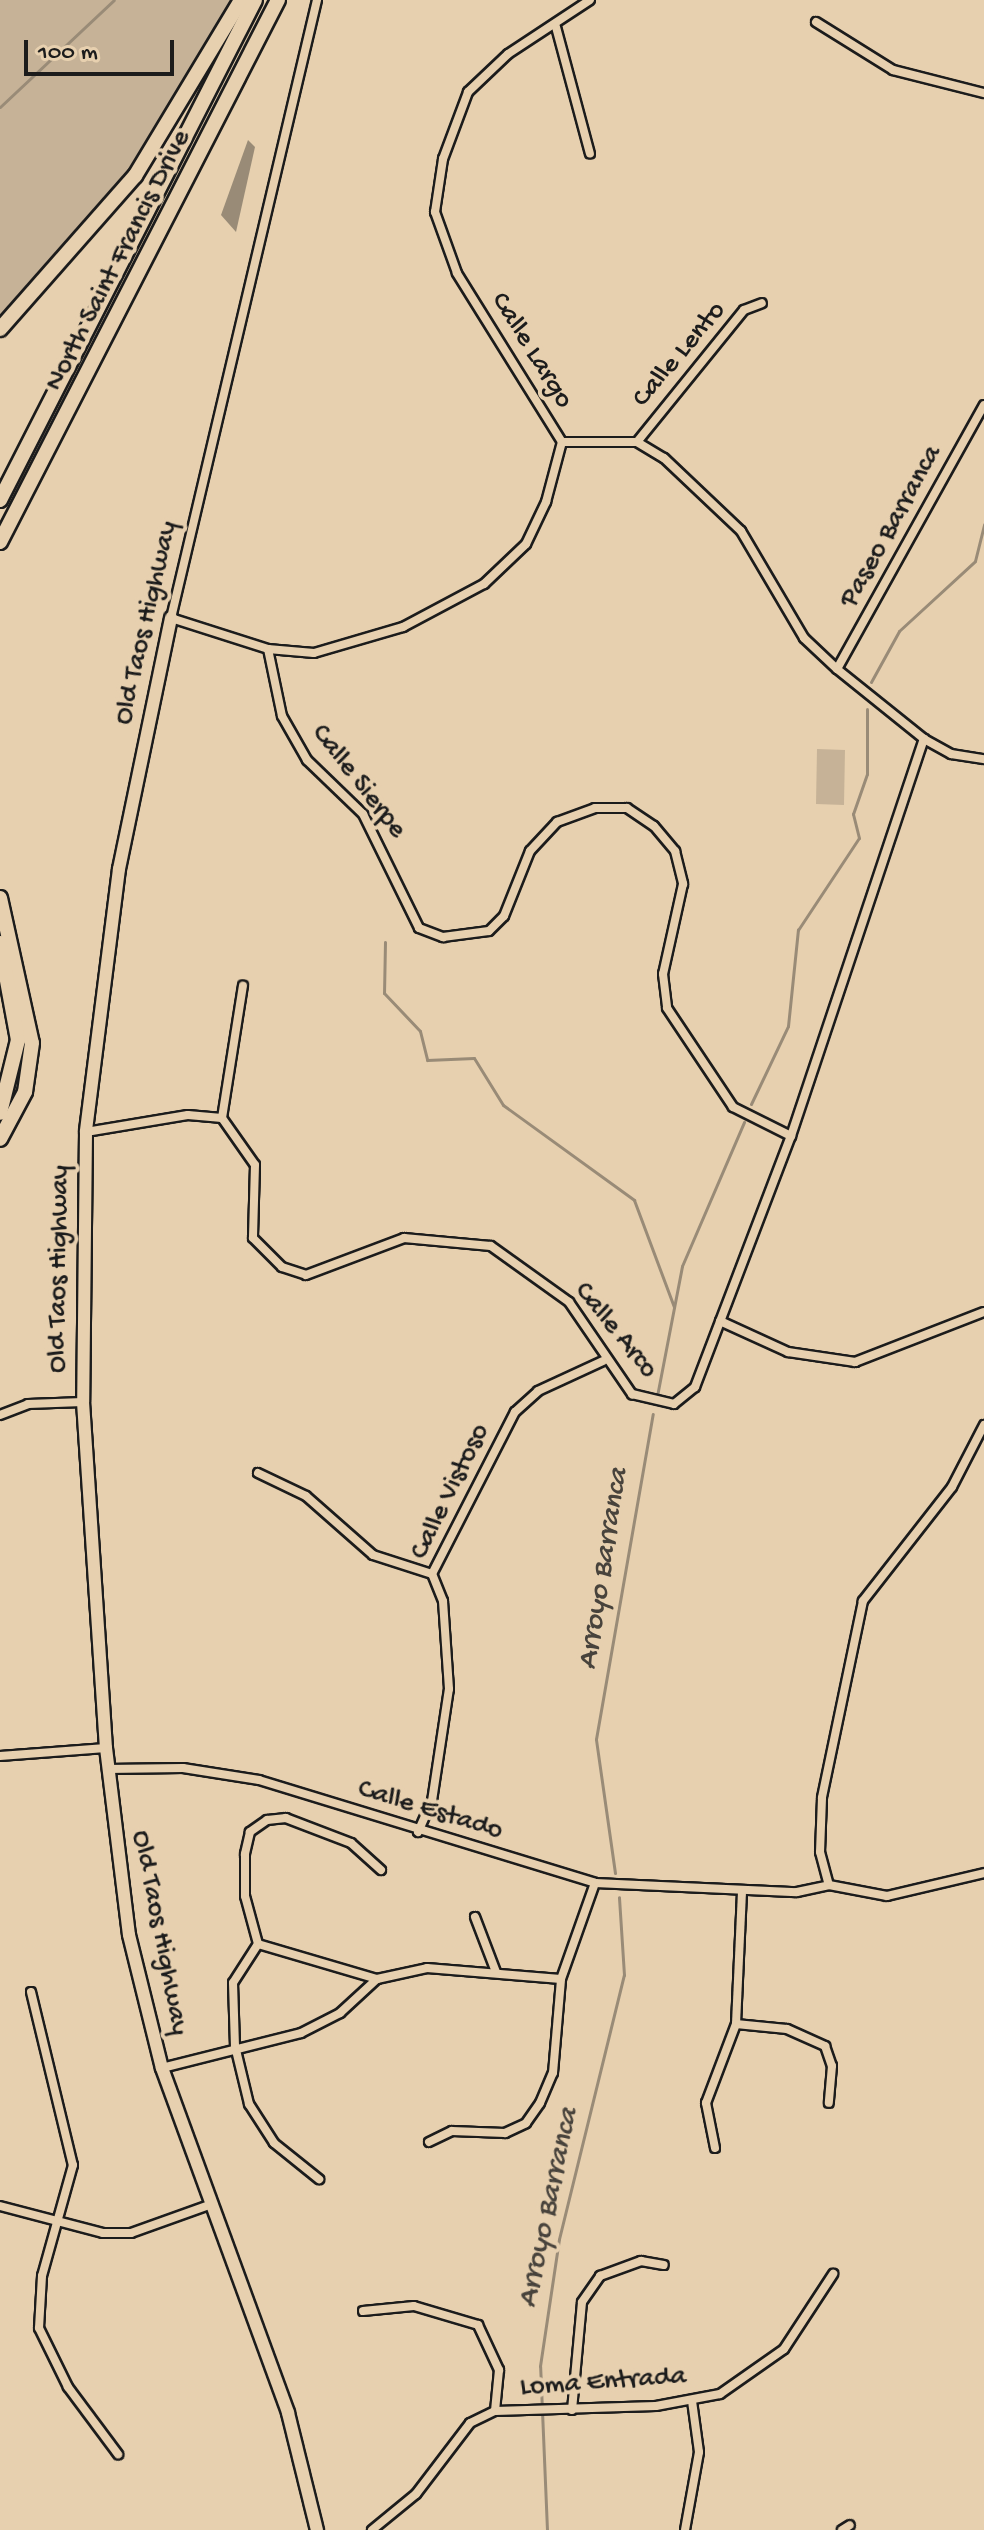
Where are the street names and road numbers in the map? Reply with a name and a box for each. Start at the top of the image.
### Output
street label: North Saint Francis Drive [39,125,199,397]
street label: Calle Largo [482,287,580,415]
street label: Calle Lento [626,295,734,415]
street label: Paseo Barranca [834,440,950,614]
street label: Old Taos Highway [107,518,187,728]
street label: Calle Sierpe [303,718,413,846]
street label: Old Taos Highway [41,1165,79,1373]
street label: Calle Arco [566,1276,664,1386]
street label: Calle Vistoso [404,1419,498,1565]
street label: Calle Estado [353,1773,507,1849]
street label: Old Taos Highway [123,1828,195,2038]
street label: Loma Entrada [519,2360,687,2406]

